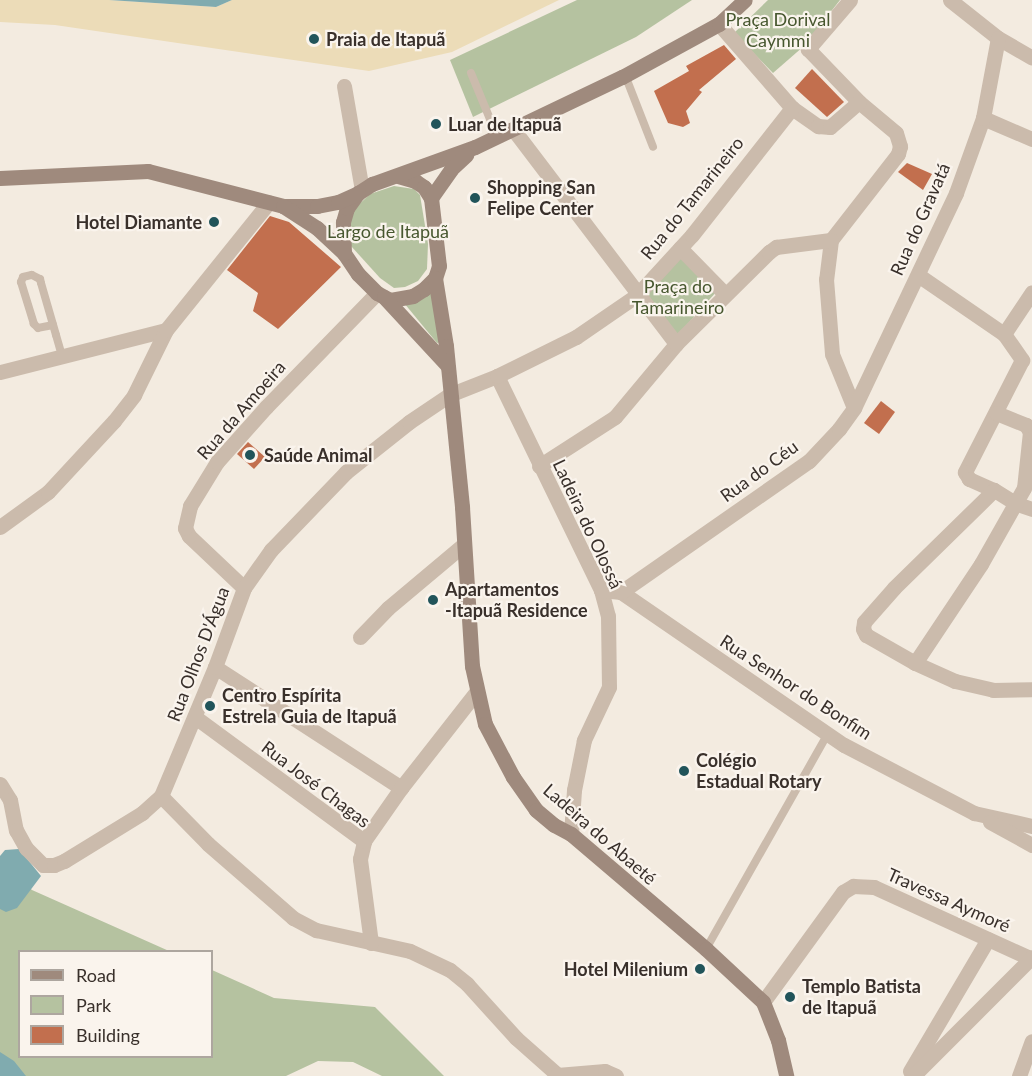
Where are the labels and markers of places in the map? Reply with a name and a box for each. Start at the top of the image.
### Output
place label: Praia de Itapuã [326,28,445,50]
marker: Praia de Itapuã [307,32,321,46]
place label: Luar de Itapuã [448,113,562,135]
marker: Luar de Itapuã [429,117,443,131]
place label: Shopping San Felipe Center [487,177,595,219]
marker: Shopping San Felipe Center [468,191,482,205]
place label: Hotel Diamante [75,211,202,233]
marker: Hotel Diamante [207,215,221,229]
place label: Saúde Animal [264,444,373,466]
marker: Saúde Animal [241,446,259,464]
place label: Apartamentos -Itapuã Residence [445,579,588,622]
marker: Apartamentos -Itapuã Residence [426,593,440,607]
place label: Centro Espírita Estrela Guia de Itapuã [222,685,397,728]
marker: Centro Espírita Estrela Guia de Itapuã [203,699,217,713]
place label: Colégio Estadual Rotary [696,750,821,792]
marker: Colégio Estadual Rotary [677,764,691,778]
place label: Hotel Milenium [564,958,688,980]
marker: Hotel Milenium [693,962,707,976]
place label: Templo Batista de Itapuã [802,976,921,1018]
marker: Templo Batista de Itapuã [783,990,797,1004]

